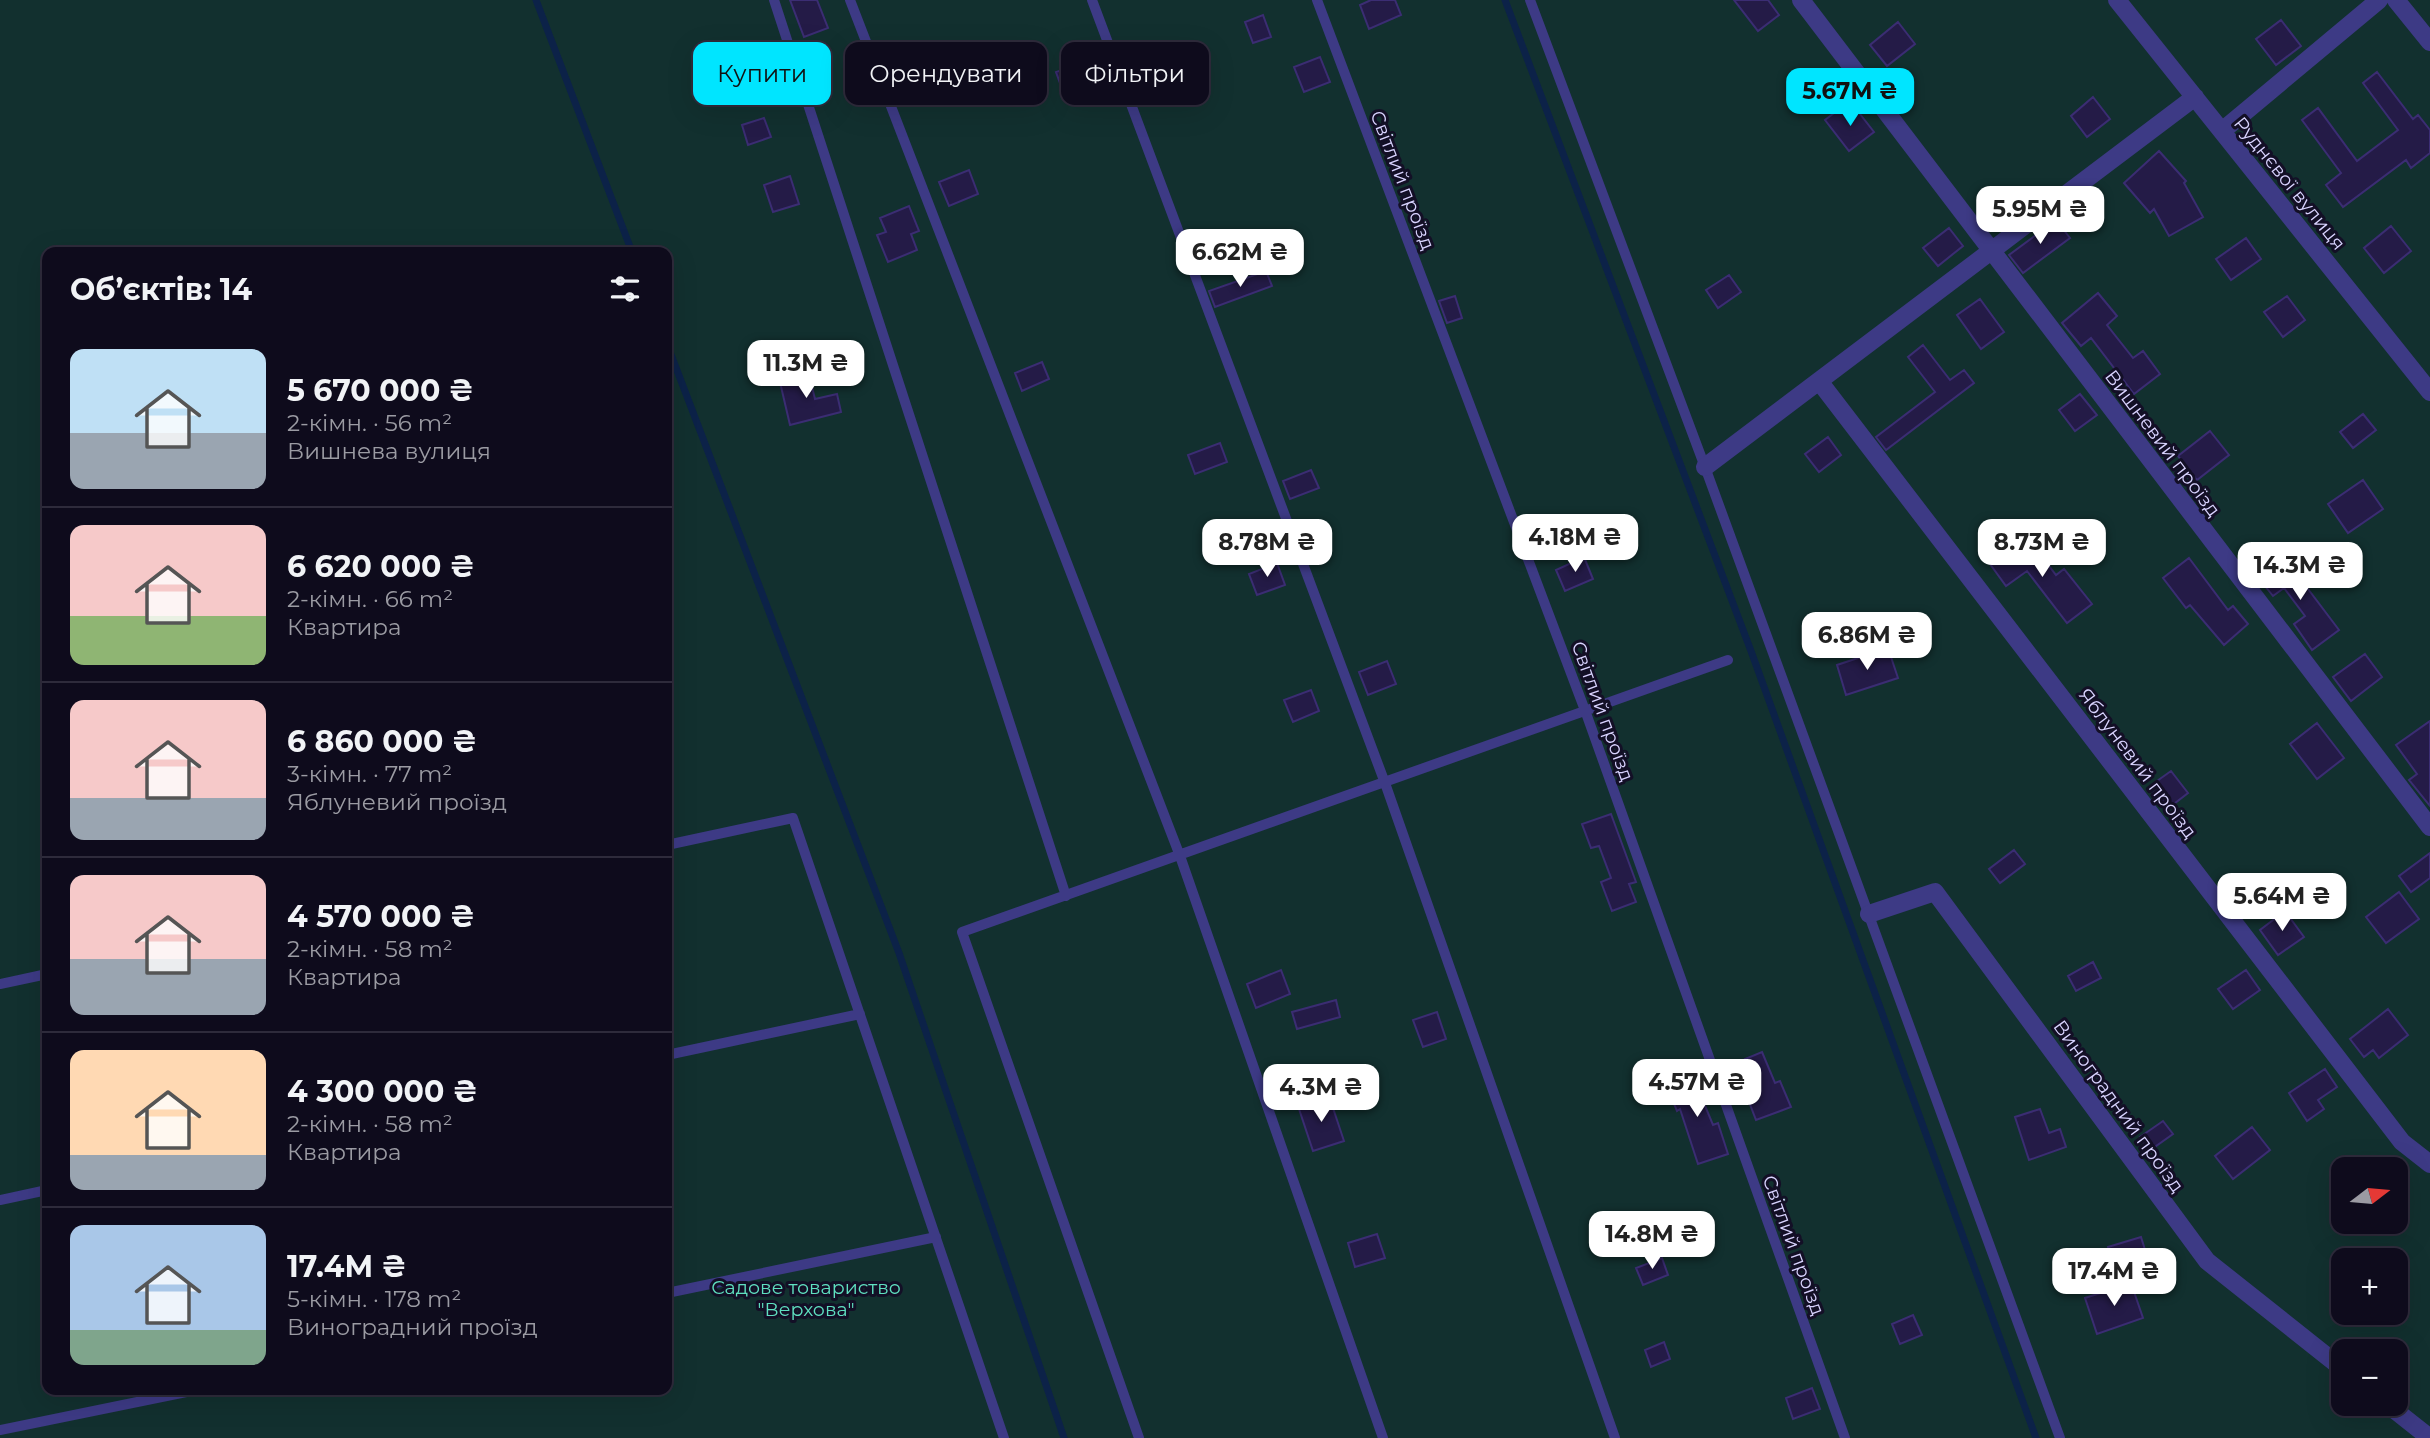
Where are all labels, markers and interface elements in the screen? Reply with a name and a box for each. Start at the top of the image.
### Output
chip: Купити [693,42,831,105]
chip: Орендувати [845,42,1047,105]
chip: Фільтри [1061,42,1209,105]
pin: 5.67M ₴ [1785,68,1915,128]
text: 5.67M ₴ [1802,77,1898,105]
street label: Світлий проїзд [1365,107,1440,253]
street label: Руднєвої вулиця [2229,112,2350,255]
pin: 5.95M ₴ [1975,187,2105,246]
text: 5.95M ₴ [1992,195,2088,223]
pin: 6.62M ₴ [1175,230,1305,289]
text: 6.62M ₴ [1192,238,1288,266]
icon: filters [606,270,644,308]
text: Об’єктів: 14 [70,271,252,308]
pin: 11.3M ₴ [741,340,871,400]
text: 11.3M ₴ [763,349,849,377]
street label: Вишневий проїзд [2100,365,2225,521]
text: 5 670 000 ₴ [287,372,474,409]
icon: home [126,377,210,461]
text: 2-кімн. · 56 m² [287,409,452,437]
text: Вишнева вулиця [287,437,491,465]
pin: 4.18M ₴ [1510,514,1640,574]
pin: 8.78M ₴ [1202,520,1332,579]
pin: 8.73M ₴ [1977,520,2107,579]
text: 4.18M ₴ [1528,523,1622,551]
text: 8.78M ₴ [1218,528,1316,556]
text: 8.73M ₴ [1994,528,2090,556]
pin: 14.3M ₴ [2235,542,2365,602]
text: 6 620 000 ₴ [287,548,475,585]
text: 14.3M ₴ [2254,551,2346,579]
icon: home [126,553,210,637]
text: 2-кімн. · 66 m² [287,585,453,613]
pin: 6.86M ₴ [1802,612,1932,672]
text: Квартира [287,613,401,641]
text: 6.86M ₴ [1818,621,1916,649]
street label: Світлий проїзд [1567,638,1639,784]
street label: Яблуневий проїзд [2074,684,2201,843]
text: 6 860 000 ₴ [287,723,477,760]
icon: home [126,728,210,812]
text: 3-кімн. · 77 m² [287,760,452,788]
text: Яблуневий проїзд [287,788,507,816]
pin: 5.64M ₴ [2217,874,2347,933]
text: 5.64M ₴ [2233,882,2331,910]
text: 4 570 000 ₴ [287,898,475,935]
icon: home [126,903,210,987]
text: 2-кімн. · 58 m² [287,935,453,963]
text: Квартира [287,963,401,991]
street label: Виноградний проїзд [2048,1016,2189,1197]
pin: 4.57M ₴ [1632,1060,1762,1119]
pin: 4.3M ₴ [1264,1064,1378,1124]
text: 4.57M ₴ [1648,1068,1746,1096]
text: 4 300 000 ₴ [287,1073,478,1110]
text: 4.3M ₴ [1279,1073,1363,1101]
icon: home [126,1078,210,1162]
text: 2-кімн. · 58 m² [287,1110,453,1138]
text: Квартира [287,1138,401,1166]
north arrow [2331,1157,2408,1234]
map controls [2331,1157,2408,1416]
street label: Світлий проїзд [1758,1172,1830,1318]
pin: 14.8M ₴ [1587,1212,1717,1271]
text: 14.8M ₴ [1605,1220,1699,1248]
text: 17.4M ₴ [287,1248,406,1285]
pin: 17.4M ₴ [2049,1248,2179,1308]
button: + [2331,1248,2408,1325]
icon: home [126,1253,210,1337]
text: 17.4M ₴ [2068,1257,2160,1285]
park label: Садове товариство "Верхова" [711,1276,901,1321]
text: 5-кімн. · 178 m² [287,1285,461,1313]
text: Виноградний проїзд [287,1313,538,1341]
button: − [2331,1339,2408,1416]

